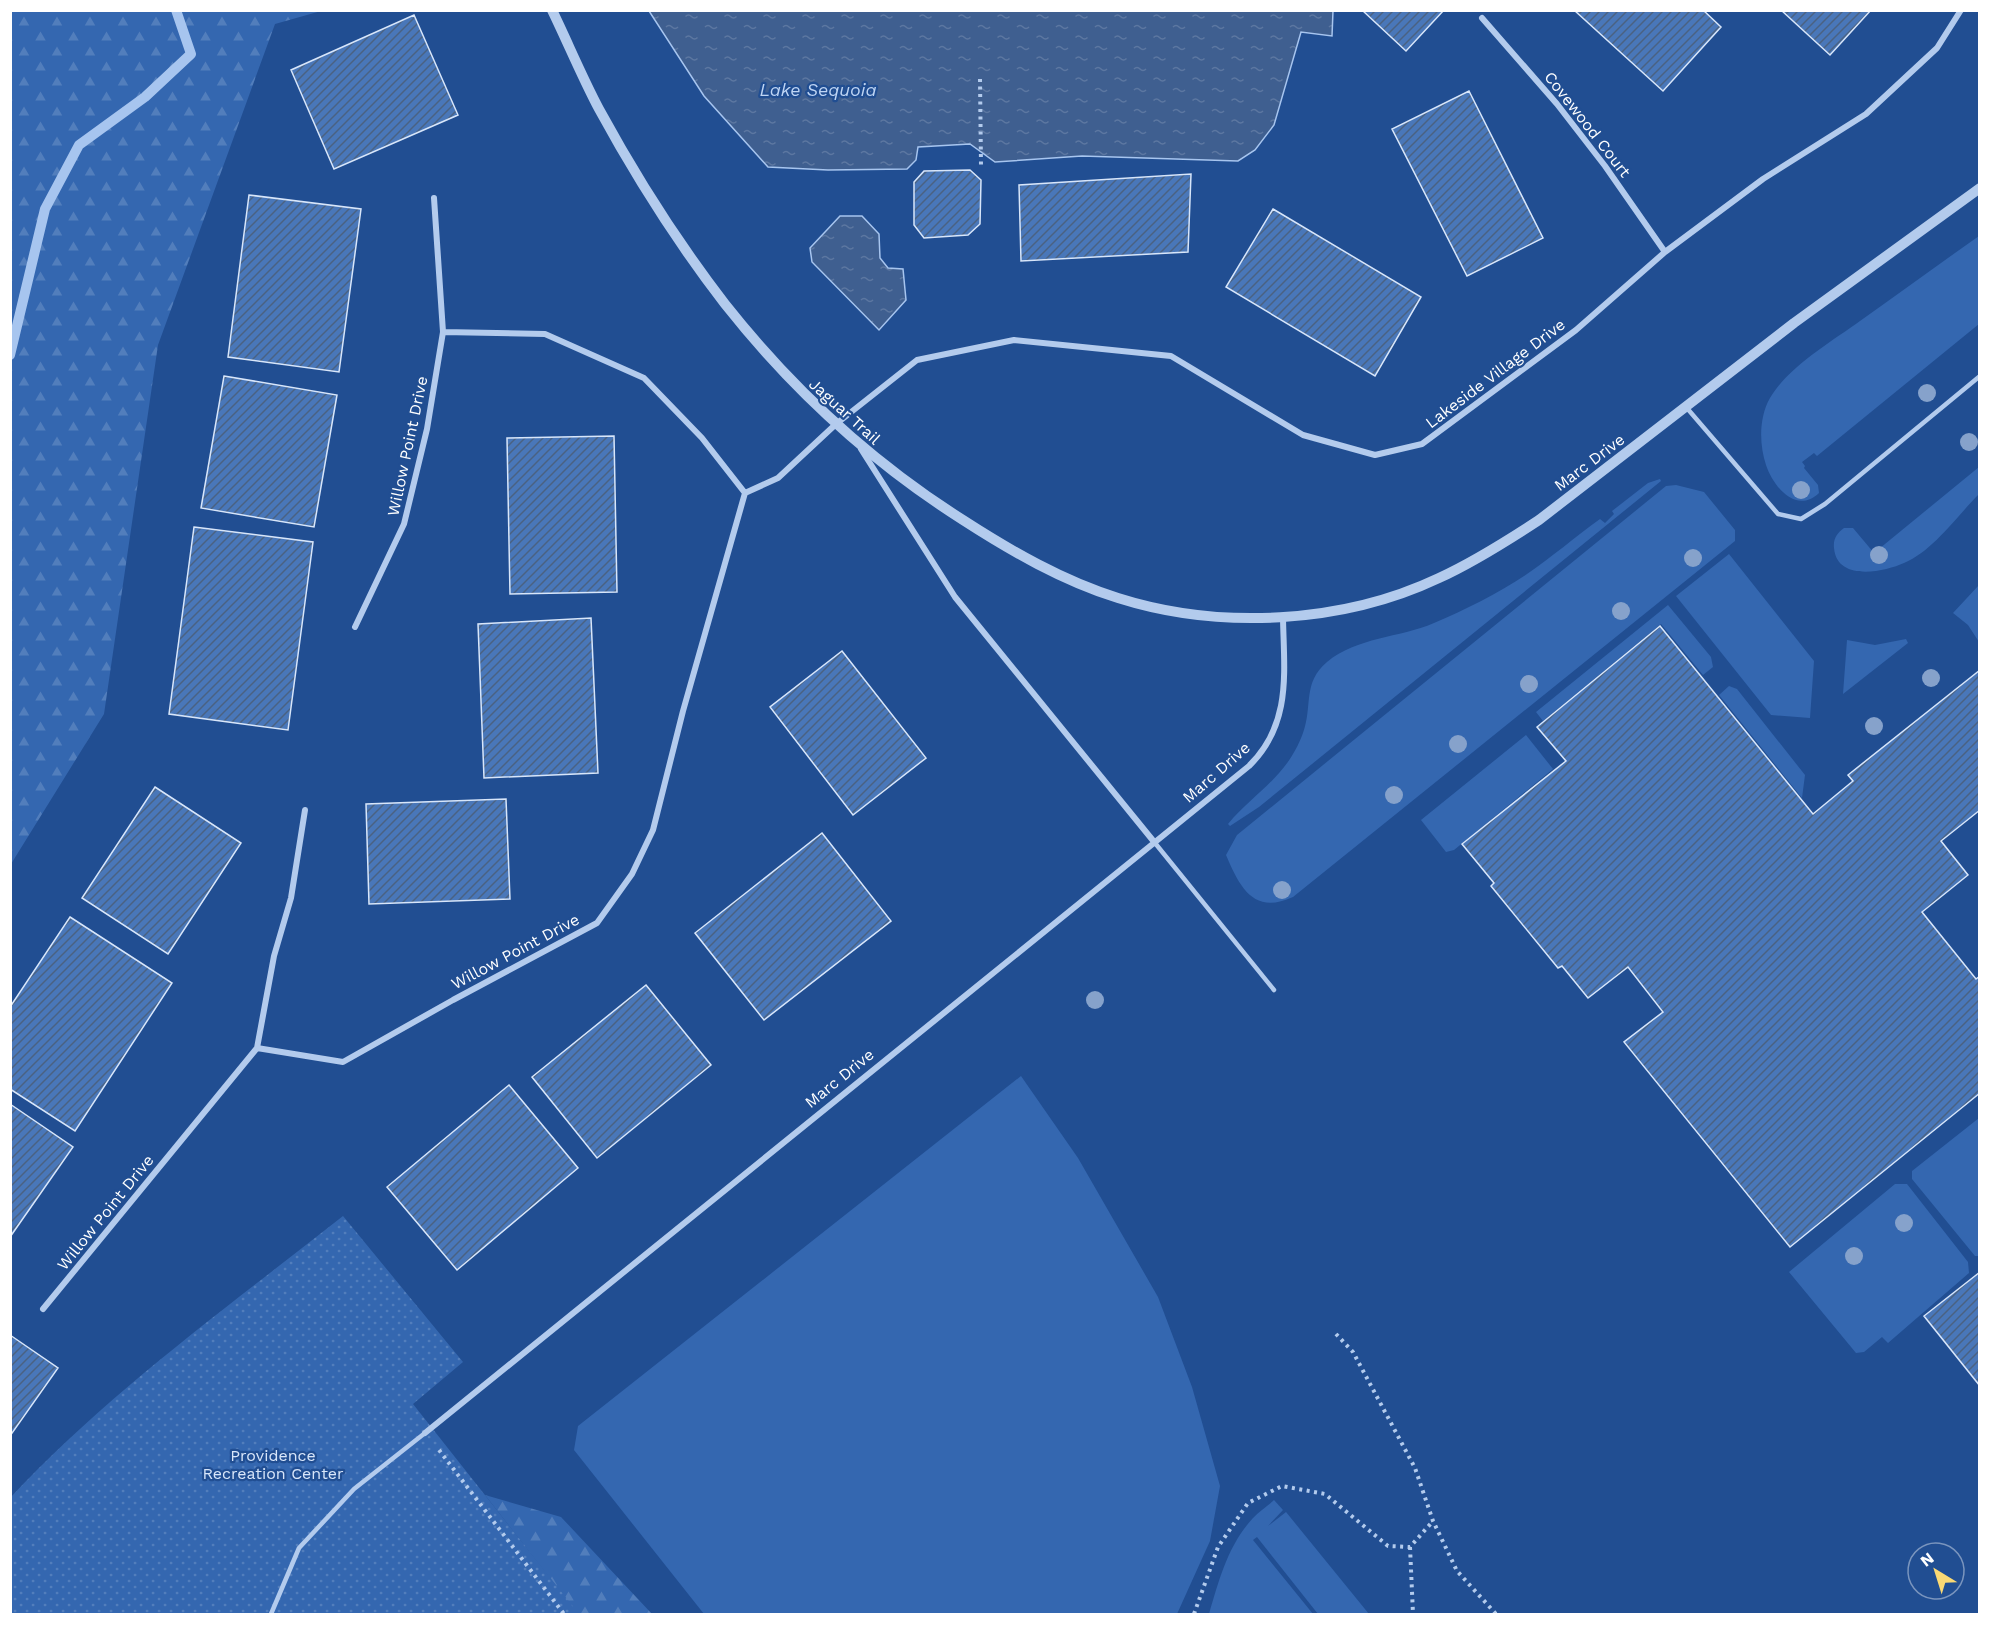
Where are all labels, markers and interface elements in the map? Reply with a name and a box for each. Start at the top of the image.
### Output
street label: Covewood Court [1540,68,1635,181]
water label: Lake Sequoia [759,79,877,100]
street label: Lakeside Village Drive [1422,315,1569,432]
street label: Willow Point Drive [383,374,432,518]
street label: Jaguar Trail [805,374,884,448]
street label: Marc Drive [1550,430,1628,495]
street label: Marc Drive [1179,738,1254,807]
street label: Willow Point Drive [448,910,583,993]
street label: Marc Drive [801,1045,878,1112]
street label: Willow Point Drive [53,1151,158,1274]
park label: Providence Recreation Center [202,1446,344,1483]
north arrow [1906,1541,1966,1601]
text: N [1917,1548,1938,1571]

